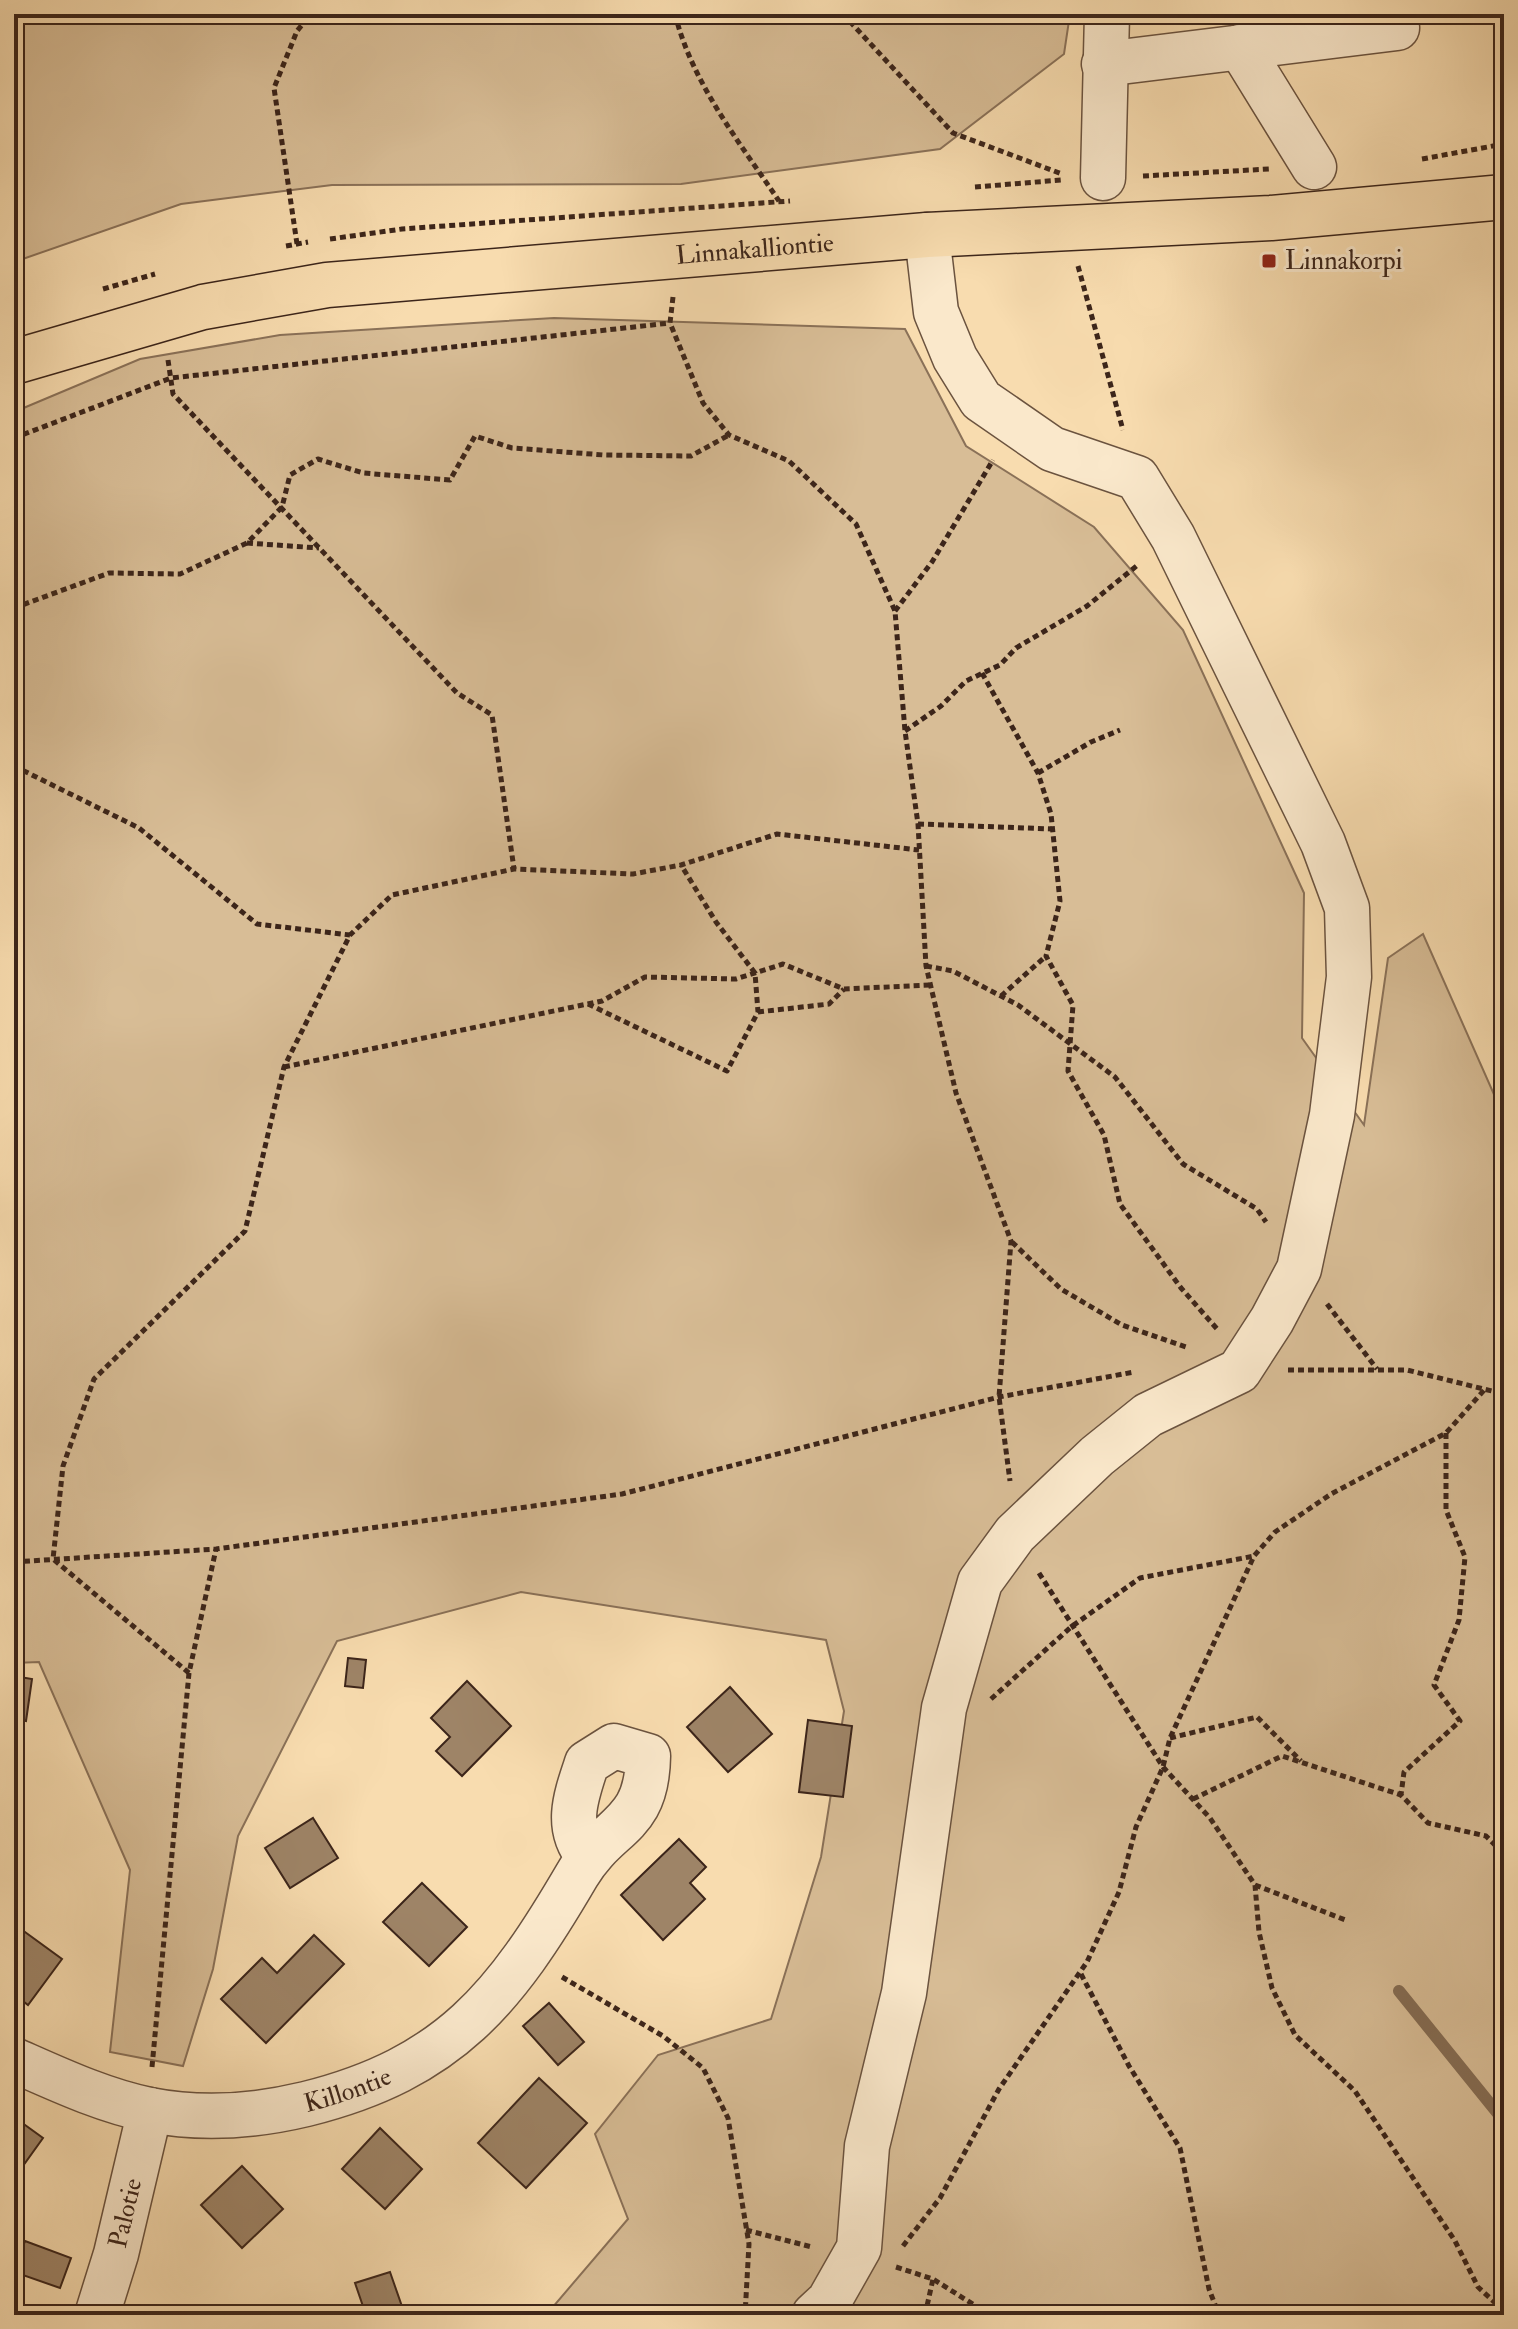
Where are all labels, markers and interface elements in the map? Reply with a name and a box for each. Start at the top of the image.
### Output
street label: Linnakalliontie [675,227,835,272]
place label: Linnakorpi [1285,245,1402,278]
marker: Linnakorpi [1260,252,1278,270]
street label: Killontie [301,2060,396,2120]
street label: Palotie [102,2175,149,2251]

